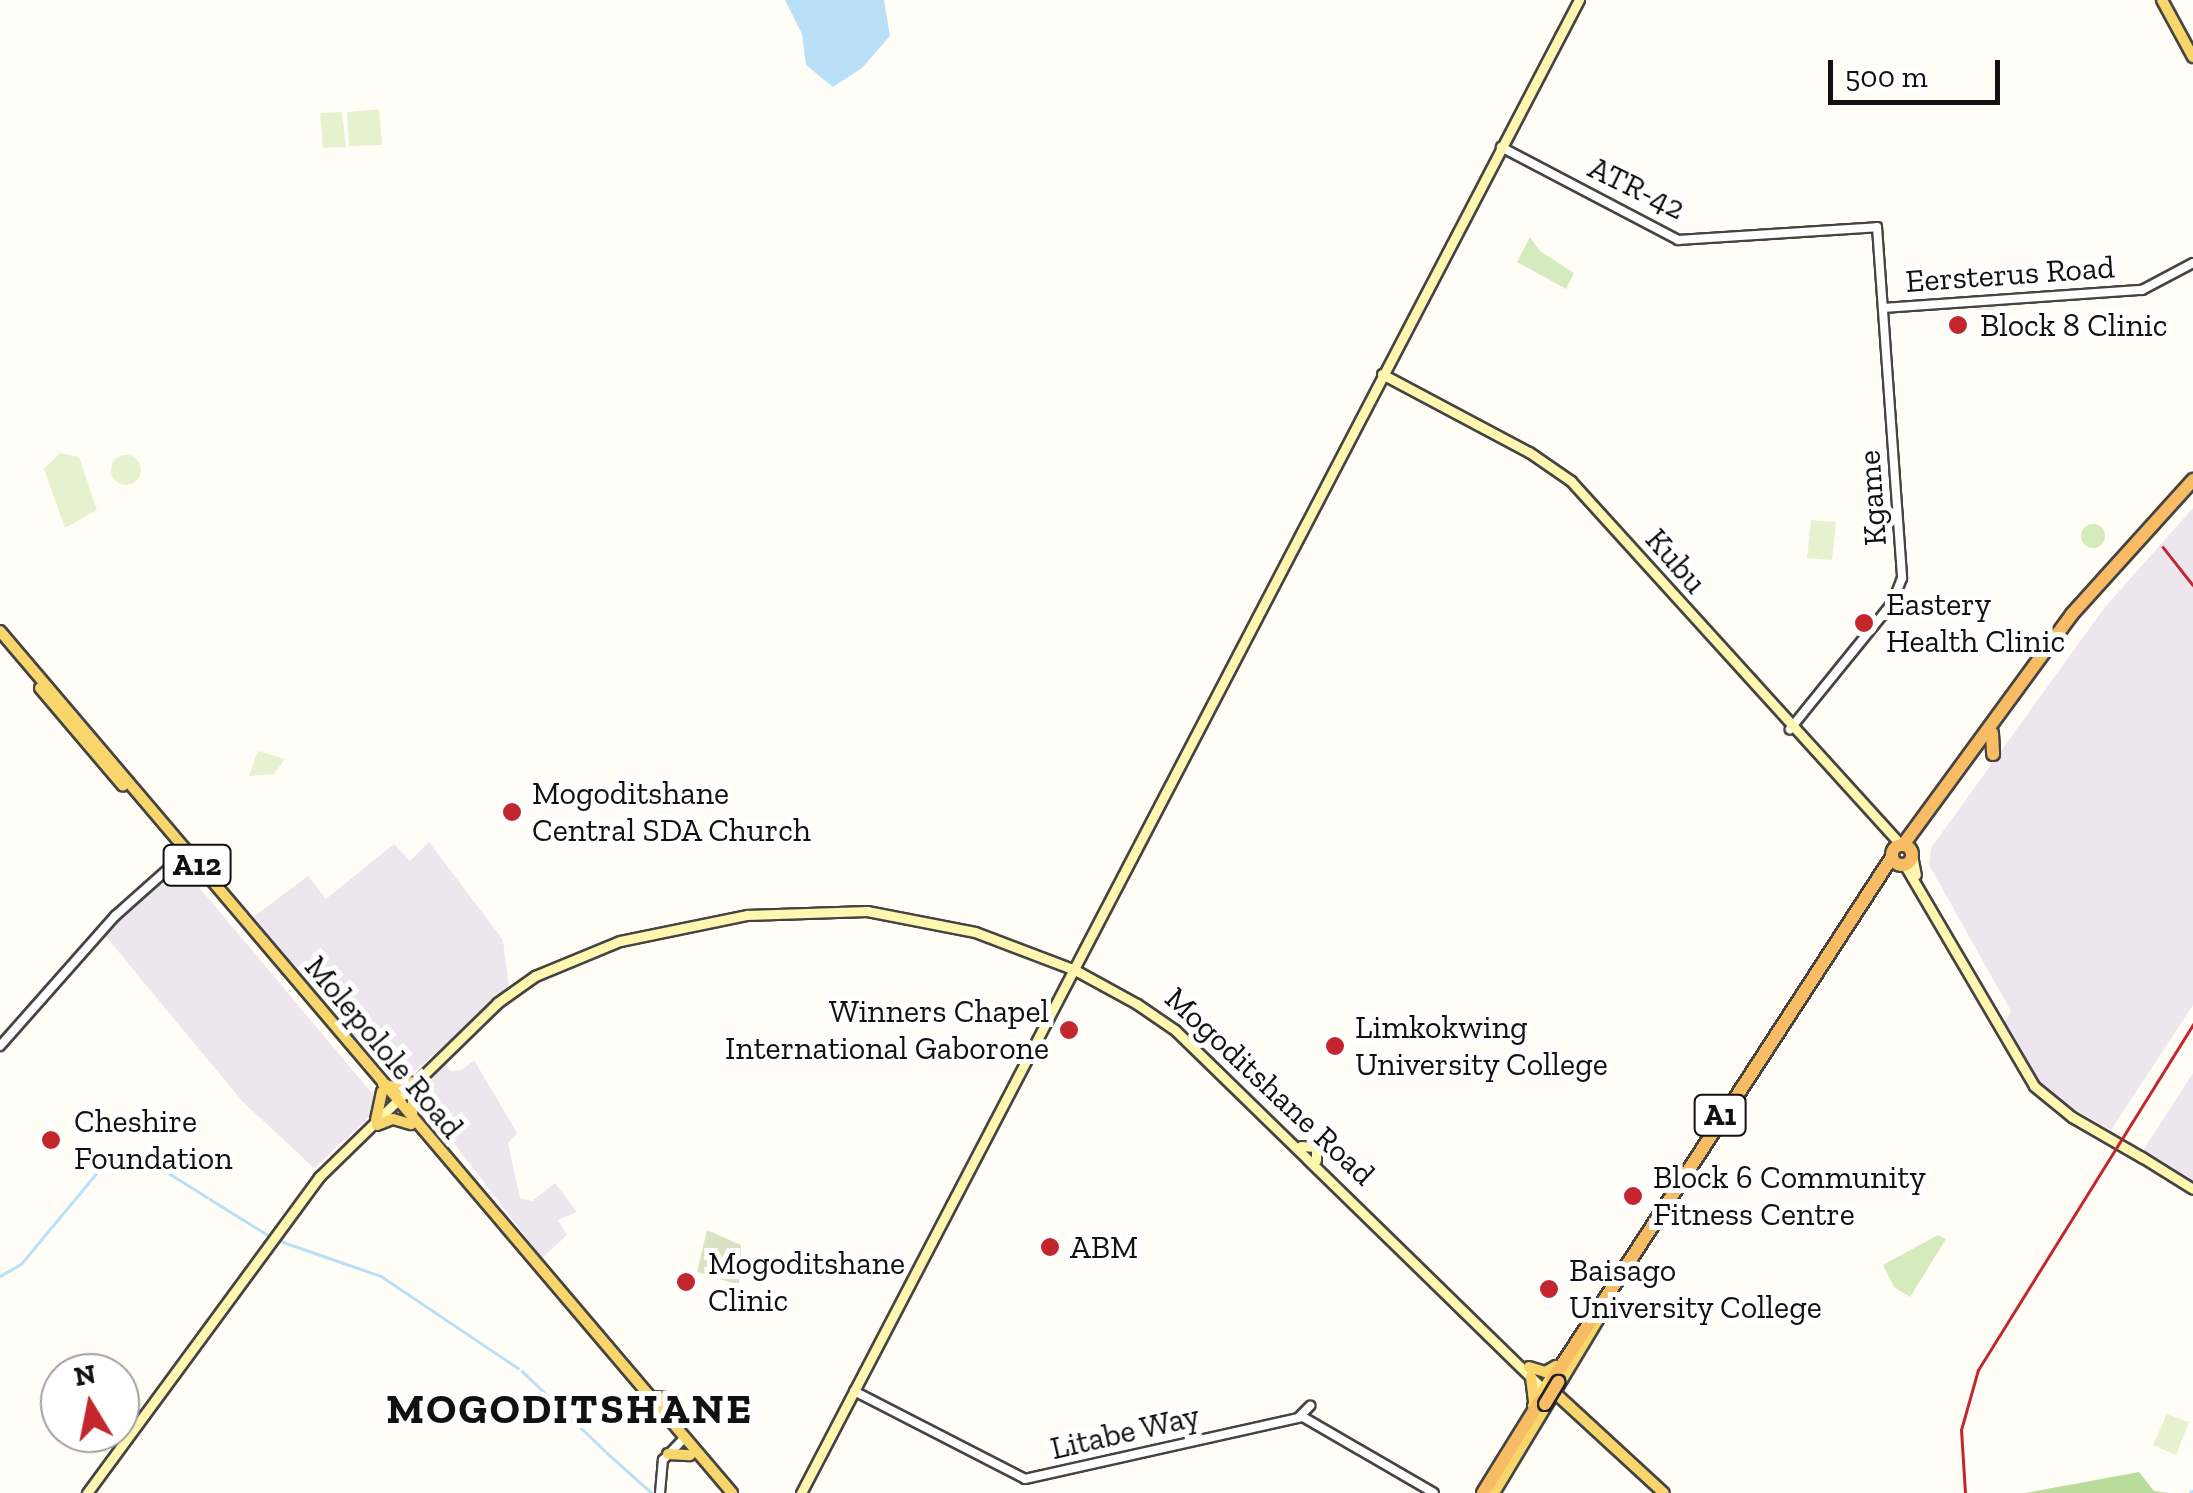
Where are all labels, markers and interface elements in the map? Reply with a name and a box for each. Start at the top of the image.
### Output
scale bar [1833,40,2006,102]
text: 500 m [1845,59,1928,95]
street label: ATR-42 [1582,148,1692,228]
street label: Eersterus Road [1904,248,2116,300]
place label: Block 8 Clinic [1980,306,2167,344]
marker: Block 8 Clinic [1945,312,1971,338]
street label: Kgame [1850,449,1894,547]
street label: Kubu [1637,521,1715,601]
place label: Eastery Health Clinic [1886,586,2066,661]
marker: Eastery Health Clinic [1851,610,1877,636]
place label: Mogoditshane Central SDA Church [532,775,812,850]
marker: Mogoditshane Central SDA Church [501,801,523,823]
road number: A12 [162,840,232,890]
street label: Molepolole Road [297,948,471,1146]
street label: Mogoditshane Road [1157,979,1383,1193]
place label: Winners Chapel International Gaborone [725,993,1049,1068]
place label: Limkokwing University College [1355,1009,1609,1084]
marker: Winners Chapel International Gaborone [1058,1019,1080,1041]
marker: Limkokwing University College [1324,1035,1346,1057]
road number: A1 [1692,1090,1748,1140]
place label: Cheshire Foundation [74,1103,233,1178]
marker: Cheshire Foundation [38,1127,64,1153]
place label: Block 6 Community Fitness Centre [1653,1159,1926,1234]
marker: Block 6 Community Fitness Centre [1622,1185,1644,1207]
place label: ABM [1070,1228,1138,1266]
marker: ABM [1039,1236,1061,1258]
place label: Mogoditshane Clinic [708,1245,905,1320]
place label: Baisago University College [1569,1252,1823,1327]
marker: Mogoditshane Clinic [673,1269,699,1295]
marker: Baisago University College [1538,1278,1560,1300]
north arrow [40,1353,140,1453]
text: N [72,1357,98,1393]
district label: MOGODITSHANE [386,1384,754,1434]
street label: Litabe Way [1046,1396,1204,1468]

